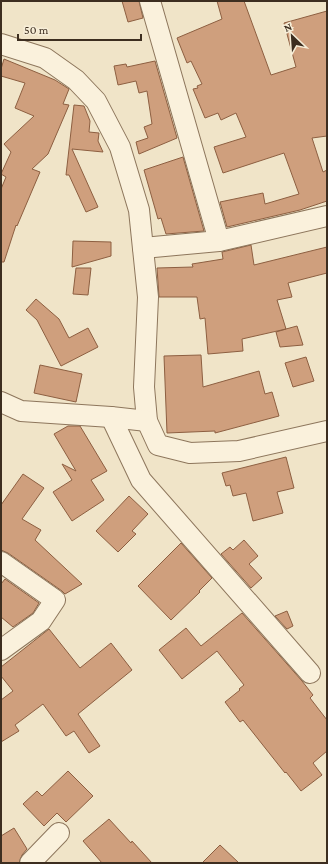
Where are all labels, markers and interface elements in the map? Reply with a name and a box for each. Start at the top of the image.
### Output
scale bar [18,16,141,42]
north arrow [272,16,312,56]
text: N [282,20,294,34]
text: 50 m [24,23,49,37]

